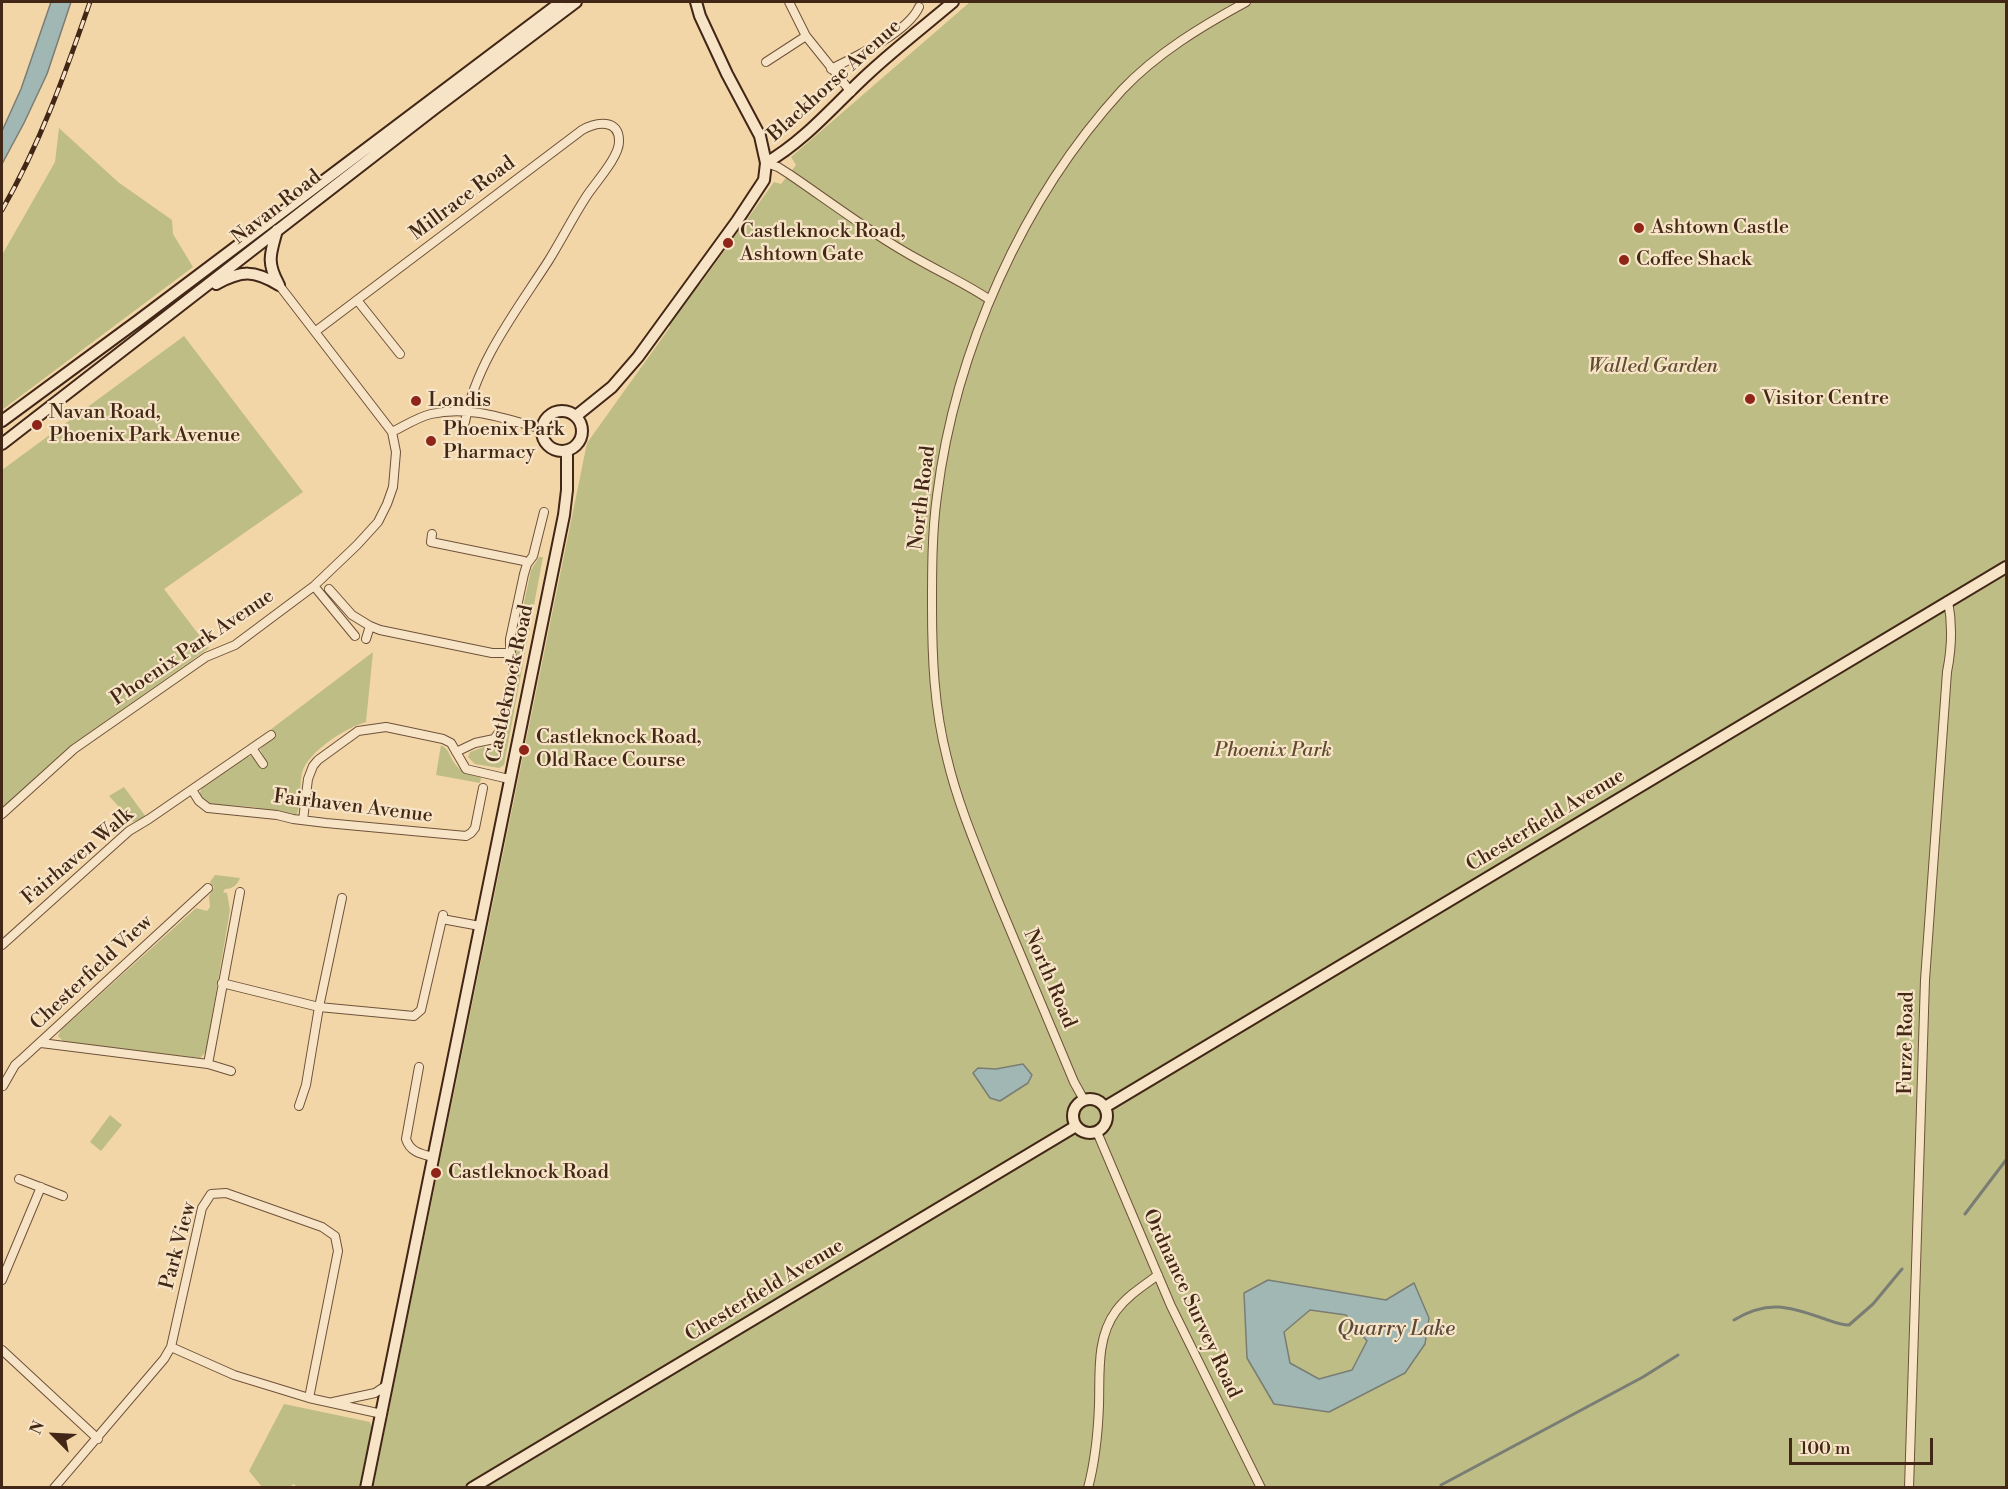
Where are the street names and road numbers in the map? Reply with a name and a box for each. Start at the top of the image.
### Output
street label: Blackhorse Avenue [763,15,907,147]
street label: Millrace Road [406,152,520,246]
street label: Navan Road [227,166,327,250]
street label: North Road [905,445,941,551]
street label: Phoenix Park Avenue [107,585,279,711]
street label: Castleknock Road [483,603,539,765]
street label: Chesterfield Avenue [1462,764,1630,878]
street label: Fairhaven Avenue [272,785,434,829]
street label: Fairhaven Walk [17,803,139,911]
street label: Chesterfield View [26,910,158,1036]
street label: North Road [1017,926,1081,1032]
street label: Furze Road [1894,991,1920,1095]
street label: Park View [156,1200,202,1292]
street label: Ordnance Survey Road [1137,1206,1245,1402]
street label: Chesterfield Avenue [681,1234,849,1348]

